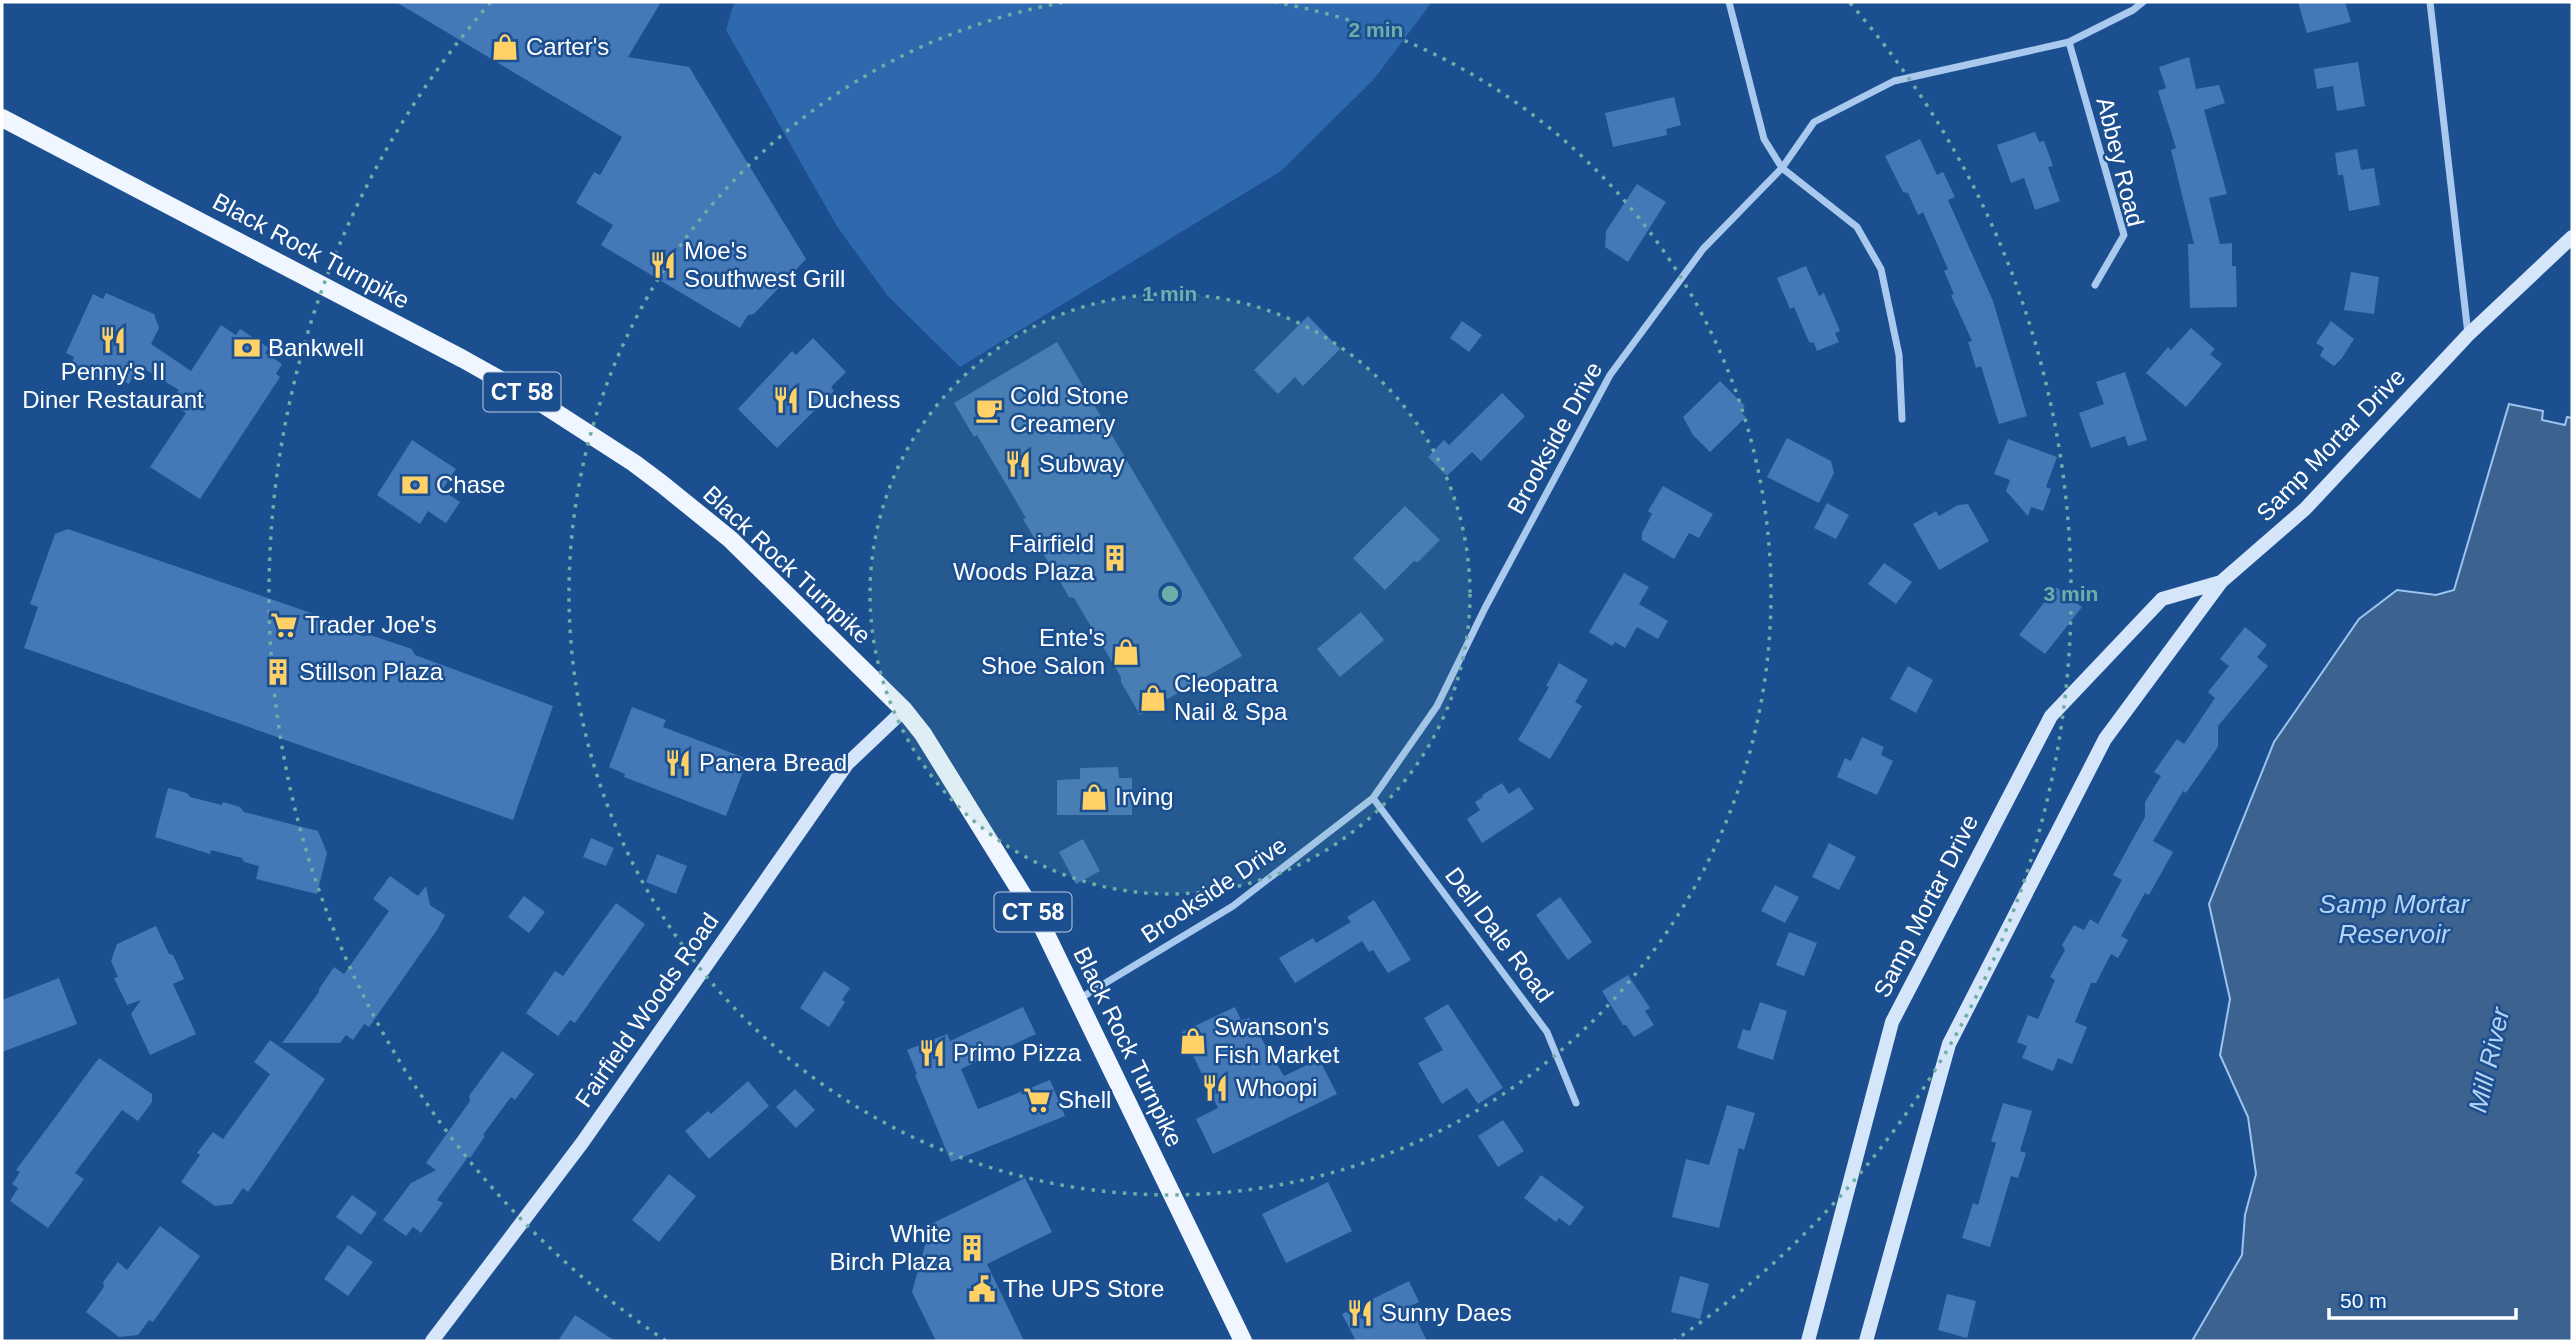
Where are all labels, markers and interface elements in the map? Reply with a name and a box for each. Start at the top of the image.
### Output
text: 2 min [1349,18,1403,41]
shop icon: Carter's [490,32,520,62]
place label: Carter's [526,33,609,60]
street label: Abbey Road [2091,95,2150,229]
street label: Black Rock Turnpike [208,187,414,314]
place label: Moe's Southwest Grill [684,237,845,292]
restaurant icon: Moe's Southwest Grill [648,250,678,280]
text: 1 min [1143,282,1197,305]
restaurant icon: Penny's II Diner Restaurant [98,325,128,355]
bank icon: Bankwell [232,333,262,363]
place label: Bankwell [268,334,364,361]
street label: Brookside Drive [1502,357,1607,518]
place label: Penny's II Diner Restaurant [22,358,204,413]
street label: Samp Mortar Drive [2251,363,2410,526]
road number: CT 58 [484,372,560,412]
place label: Cold Stone Creamery [1010,382,1129,437]
restaurant icon: Duchess [771,385,801,415]
place label: Duchess [807,386,900,413]
cafe icon: Cold Stone Creamery [974,395,1004,425]
restaurant icon: Subway [1003,449,1033,479]
place label: Subway [1039,450,1124,477]
bank icon: Chase [400,470,430,500]
place label: Chase [436,471,505,498]
street label: Black Rock Turnpike [698,480,877,649]
place label: Fairfield Woods Plaza [953,530,1095,585]
building icon: Fairfield Woods Plaza [1100,543,1130,573]
centre of rings [1158,582,1182,606]
text: 3 min [2044,582,2098,605]
supermarket icon: Trader Joe's [269,610,299,640]
place label: Trader Joe's [305,611,437,638]
place label: Ente's Shoe Salon [981,624,1105,679]
shop icon: Ente's Shoe Salon [1111,637,1141,667]
building icon: Stillson Plaza [263,657,293,687]
place label: Stillson Plaza [299,658,444,685]
place label: Cleopatra Nail & Spa [1174,670,1288,725]
shop icon: Cleopatra Nail & Spa [1138,683,1168,713]
restaurant icon: Panera Bread [663,748,693,778]
place label: Panera Bread [699,749,847,776]
shop icon: Irving [1079,782,1109,812]
place label: Irving [1115,783,1174,810]
street label: Samp Mortar Drive [1868,810,1983,1002]
street label: Brookside Drive [1136,831,1291,948]
street label: Dell Dale Road [1440,862,1559,1007]
water label: Samp Mortar Reservoir [2319,889,2470,949]
road number: CT 58 [995,892,1072,931]
street label: Fairfield Woods Road [569,908,724,1112]
street label: Black Rock Turnpike [1068,943,1189,1151]
water label: Mill River [2462,1003,2516,1115]
place label: Swanson's Fish Market [1214,1013,1340,1068]
shop icon: Swanson's Fish Market [1178,1026,1208,1056]
restaurant icon: Primo Pizza [917,1038,947,1068]
place label: Primo Pizza [953,1039,1082,1066]
restaurant icon: Whoopi [1200,1073,1230,1103]
place label: Whoopi [1236,1074,1317,1101]
supermarket icon: Shell [1022,1085,1052,1115]
place label: Shell [1058,1086,1111,1113]
place label: White Birch Plaza [830,1220,952,1275]
building icon: White Birch Plaza [957,1233,987,1263]
public building icon: The UPS Store [967,1274,997,1304]
place label: The UPS Store [1003,1275,1164,1302]
scale bar [2329,1276,2516,1320]
text: 50 m [2340,1289,2387,1312]
restaurant icon: Sunny Daes [1345,1298,1375,1328]
place label: Sunny Daes [1381,1299,1512,1326]

